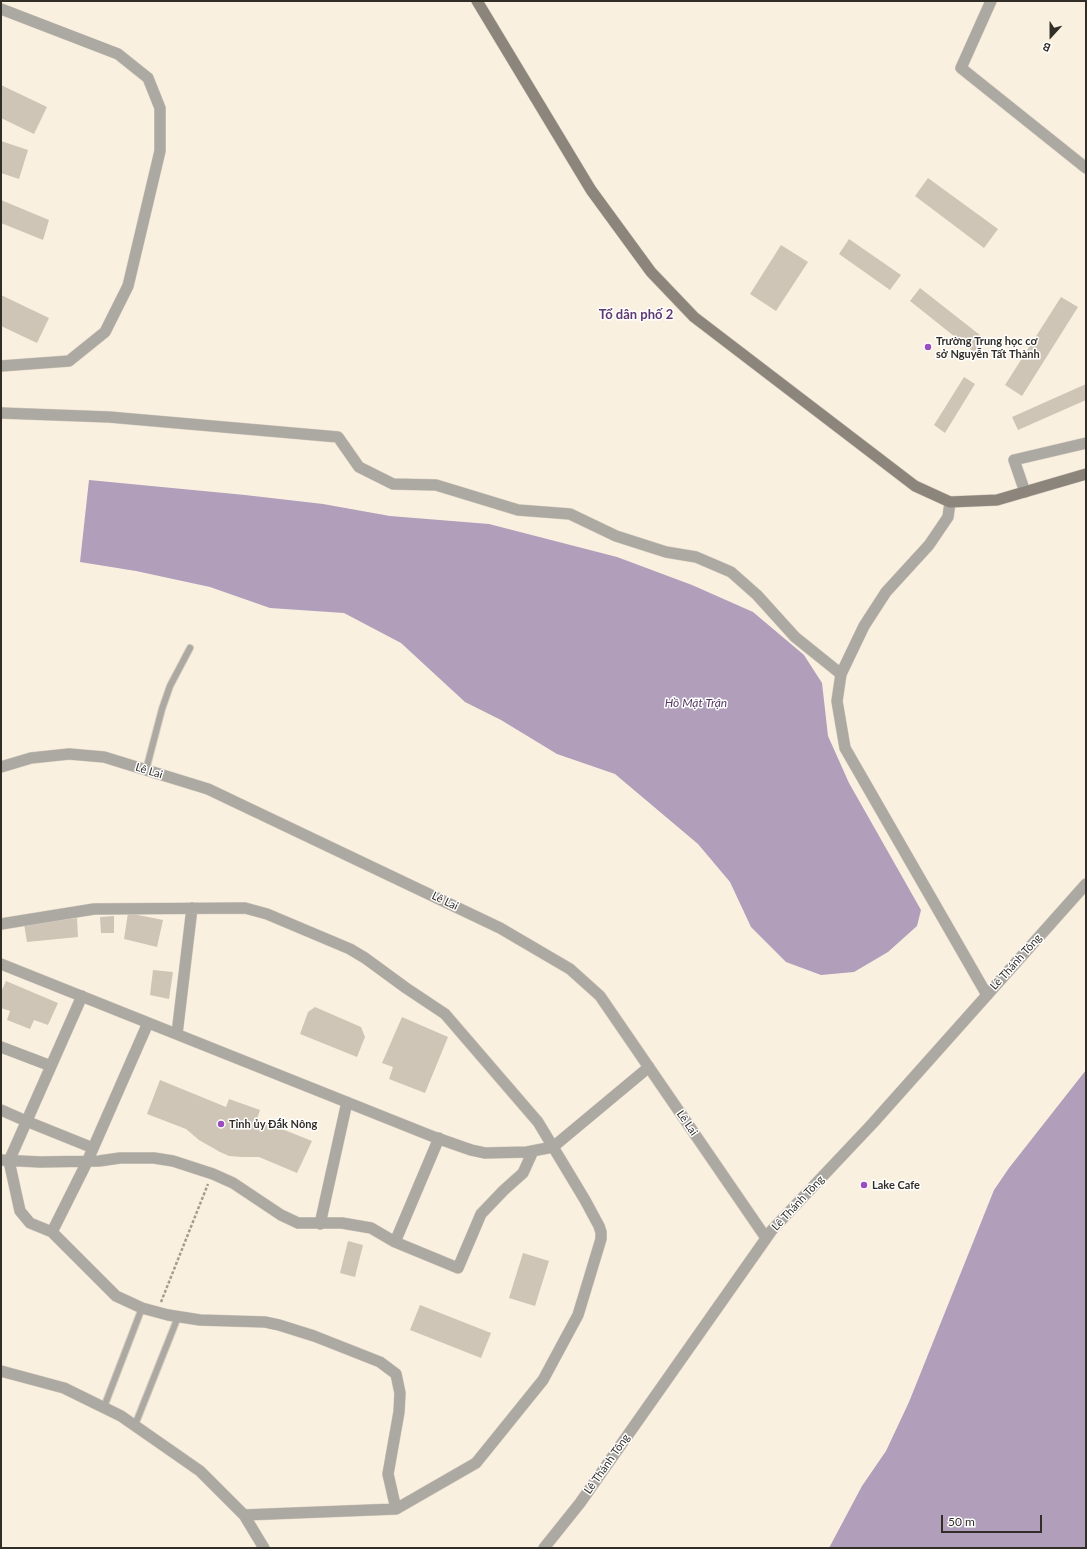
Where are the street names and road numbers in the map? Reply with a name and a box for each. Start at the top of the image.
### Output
street label: Lê Lai [134,761,164,781]
street label: Lê Lai [430,889,460,913]
street label: Lê Thánh Tông [988,931,1044,993]
street label: Lê Lai [674,1108,700,1138]
street label: Lê Thánh Tông [769,1173,827,1233]
street label: Lê Thánh Tông [581,1431,633,1497]

